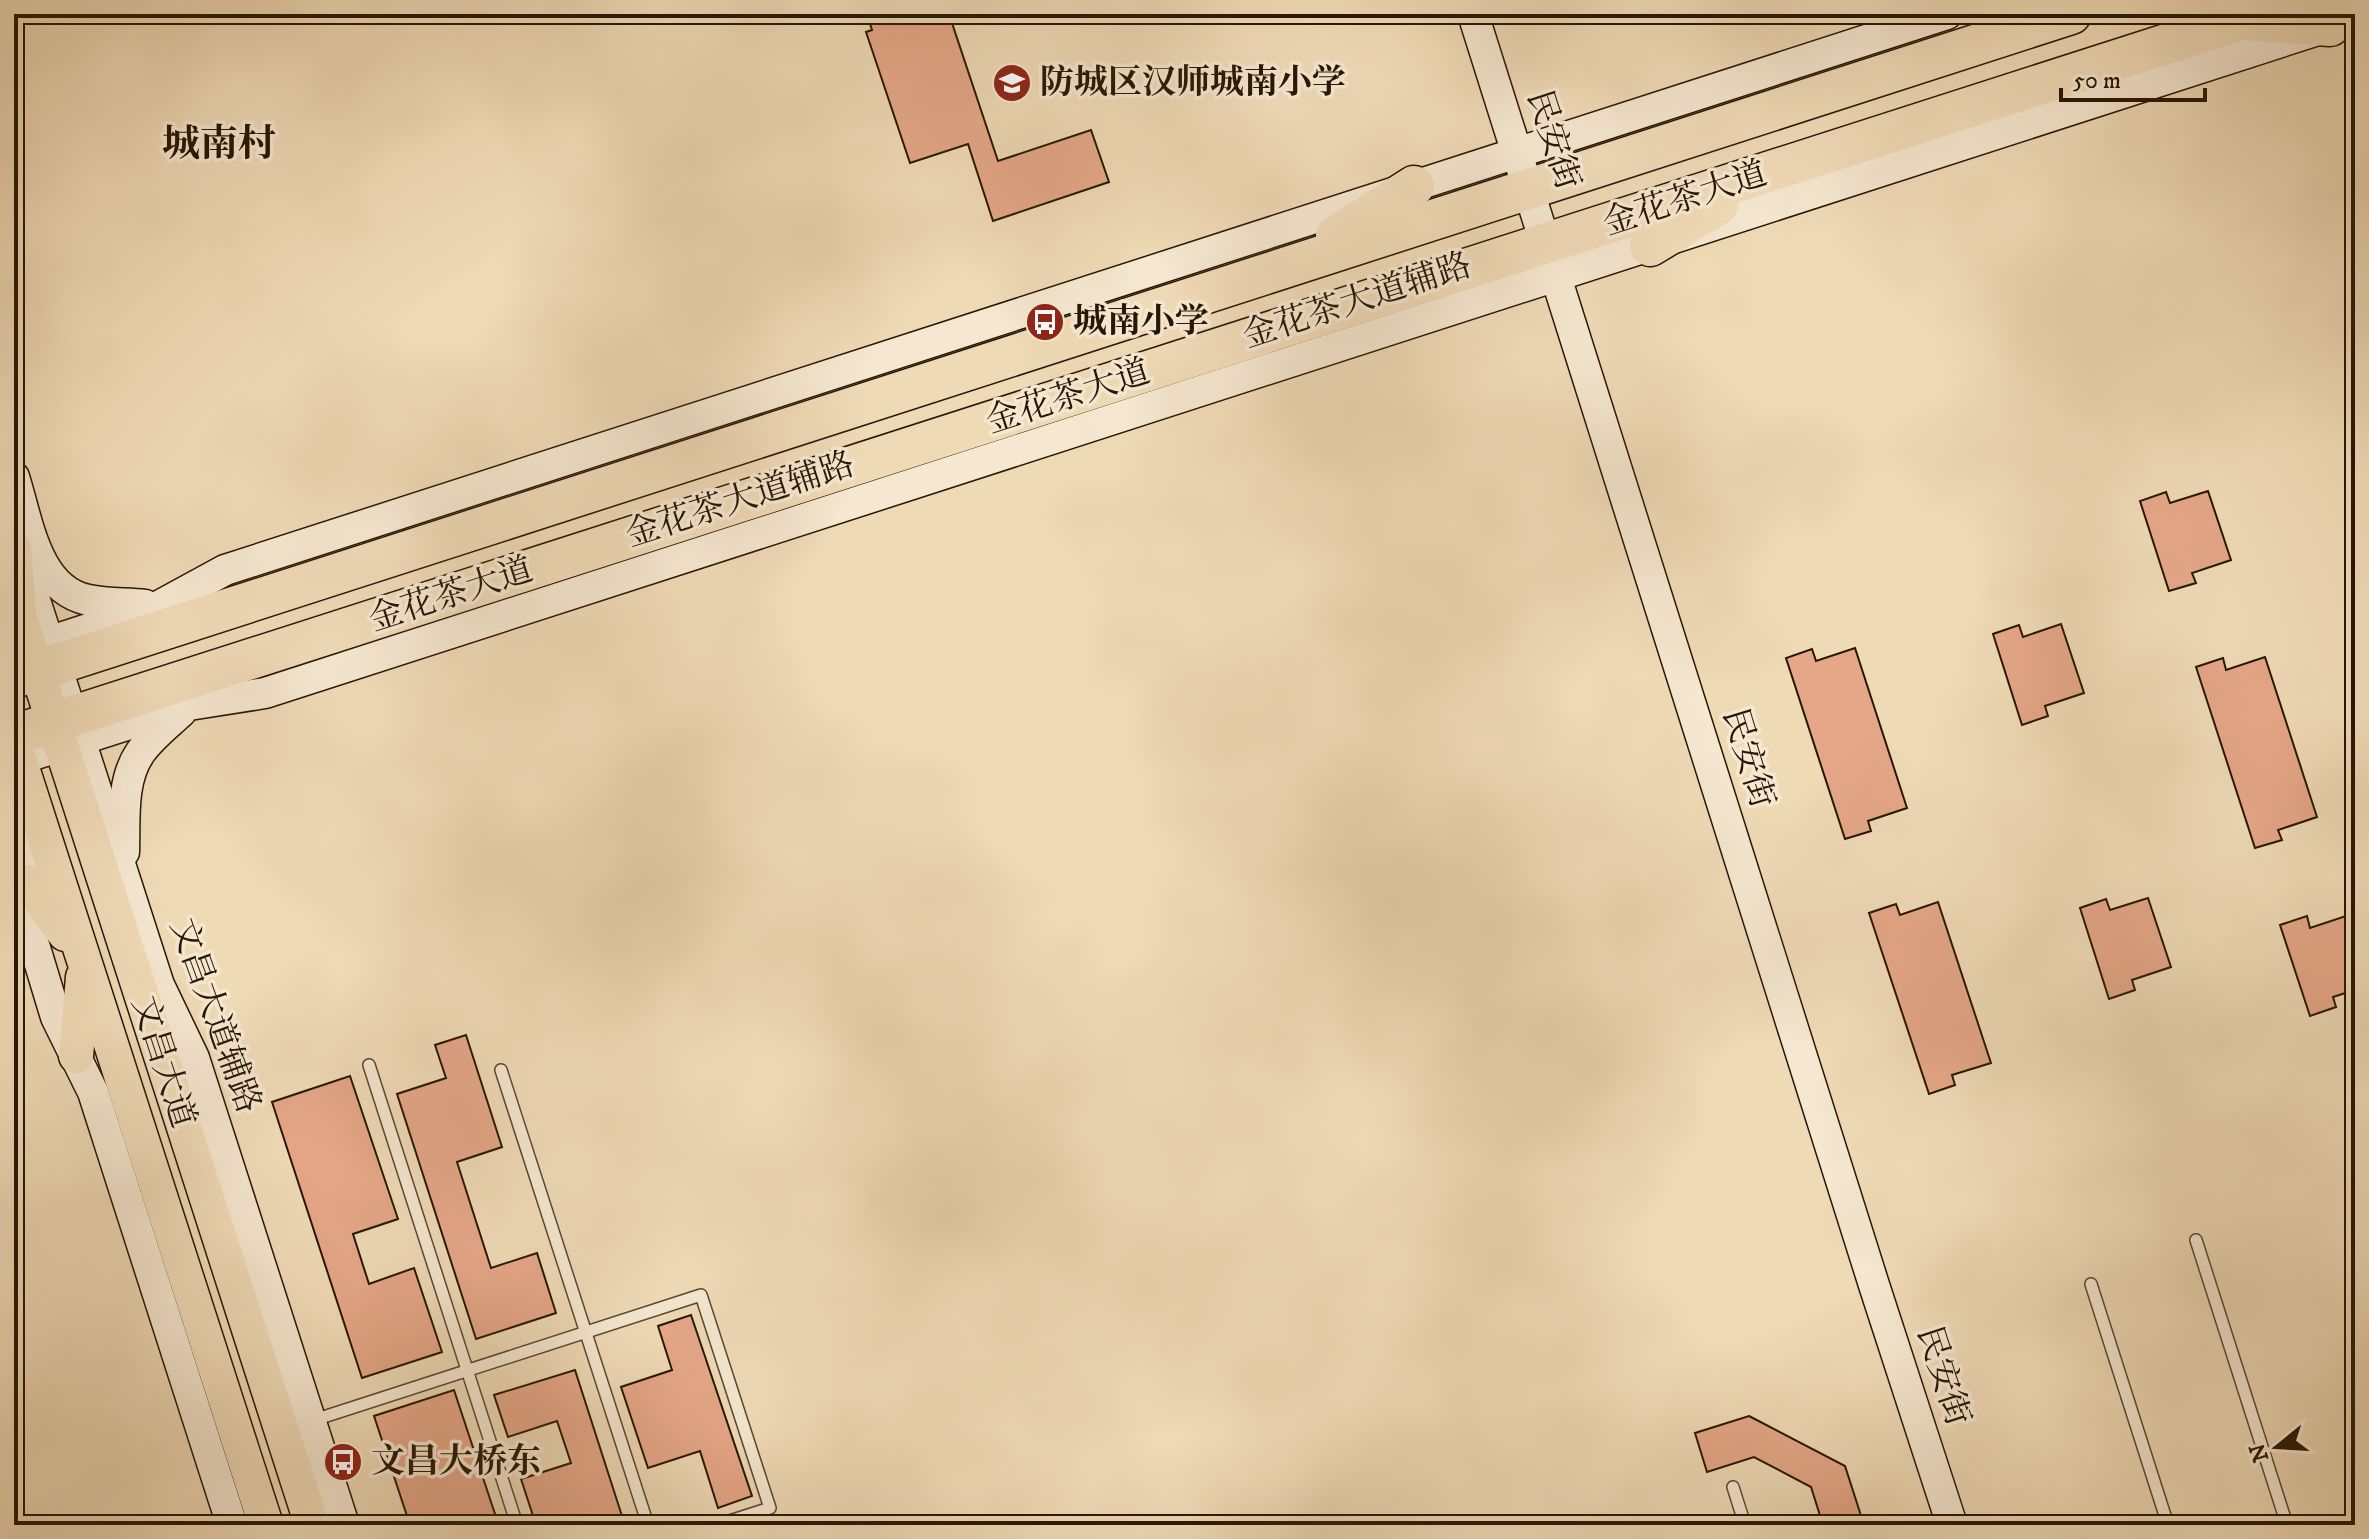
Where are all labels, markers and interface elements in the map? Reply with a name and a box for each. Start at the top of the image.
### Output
scale bar [2061,52,2205,102]
school or university icon: 防城区汉师城南小学 [991,62,1033,104]
place label: 防城区汉师城南小学 [1040,62,1346,104]
text: 50 m [2073,66,2121,96]
street label: 民安街 [1517,85,1589,195]
district label: 城南村 [162,121,276,169]
street label: 金花茶大道 [1598,153,1772,245]
street label: 金花茶大道辅路 [1237,244,1477,358]
bus stop icon: 城南小学 [1024,301,1066,343]
place label: 城南小学 [1073,301,1209,343]
street label: 金花茶大道 [981,351,1155,443]
street label: 金花茶大道辅路 [620,443,860,557]
street label: 金花茶大道 [364,549,538,641]
street label: 民安街 [1713,703,1783,813]
street label: 文昌大道辅路 [161,913,269,1119]
street label: 文昌大道 [123,991,203,1133]
street label: 民安街 [1907,1321,1979,1431]
north arrow [2237,1407,2317,1487]
text: N [2244,1440,2275,1465]
bus stop icon: 文昌大桥东 [322,1441,364,1483]
place label: 文昌大桥东 [371,1441,541,1483]

